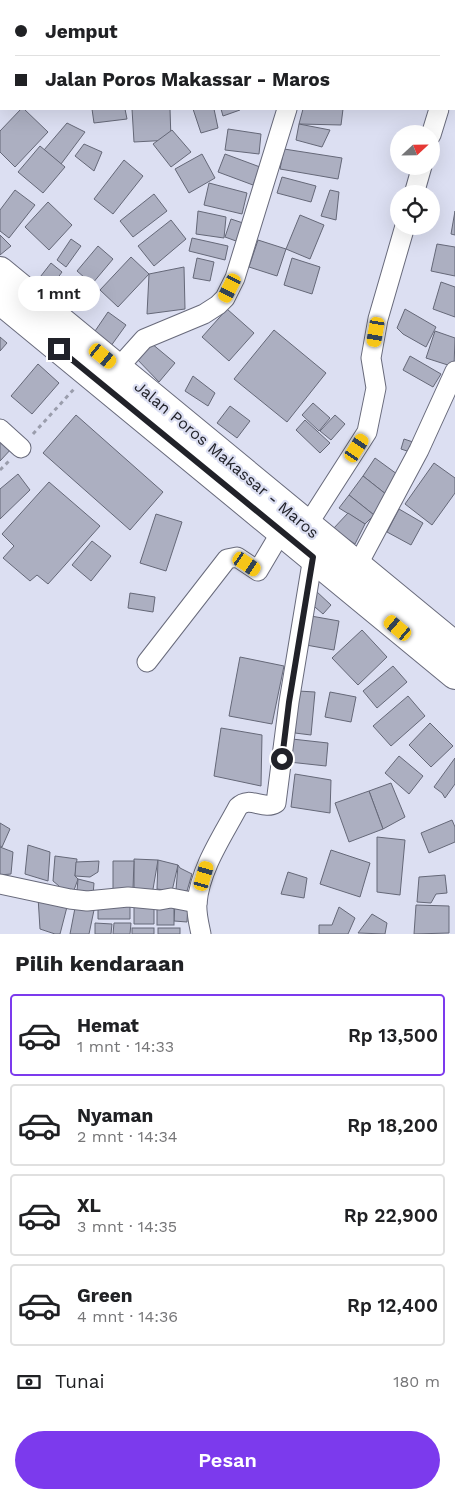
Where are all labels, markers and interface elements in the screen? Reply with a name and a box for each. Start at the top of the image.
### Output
text: Jemput [45,20,118,43]
text: Jalan Poros Makassar - Maros [45,68,330,91]
north arrow [390,125,440,175]
map controls [390,125,440,235]
button: locate [390,185,440,235]
car [216,271,243,305]
callout: 1 mnt [18,276,100,312]
text: 1 mnt [37,284,81,303]
car [366,316,385,348]
route end [48,338,70,360]
car [86,341,119,371]
street label: Jalan Poros Makassar - Maros [131,377,323,542]
car [342,431,371,465]
car [230,549,263,579]
car [381,613,414,643]
route start [271,748,293,770]
car [192,860,215,892]
text: Pilih kendaraan [15,951,184,976]
icon: car [17,1013,62,1058]
text: Hemat [77,1014,139,1037]
text: Rp 13,500 [348,1024,438,1047]
text: 1 mnt · 14:33 [77,1037,174,1056]
icon: car [17,1103,62,1148]
text: Nyaman [77,1104,153,1127]
text: Rp 18,200 [347,1114,438,1137]
text: 2 mnt · 14:34 [77,1127,178,1146]
icon: car [17,1193,62,1238]
text: XL [77,1194,101,1217]
text: Rp 22,900 [344,1204,438,1227]
text: 3 mnt · 14:35 [77,1217,177,1236]
icon: car [17,1283,62,1328]
text: Green [77,1284,133,1307]
text: Rp 12,400 [347,1294,438,1317]
text: 4 mnt · 14:36 [77,1307,178,1326]
icon: cash [15,1368,43,1396]
text: Tunai [55,1370,105,1393]
text: 180 m [393,1372,440,1391]
button: Pesan [15,1431,440,1489]

